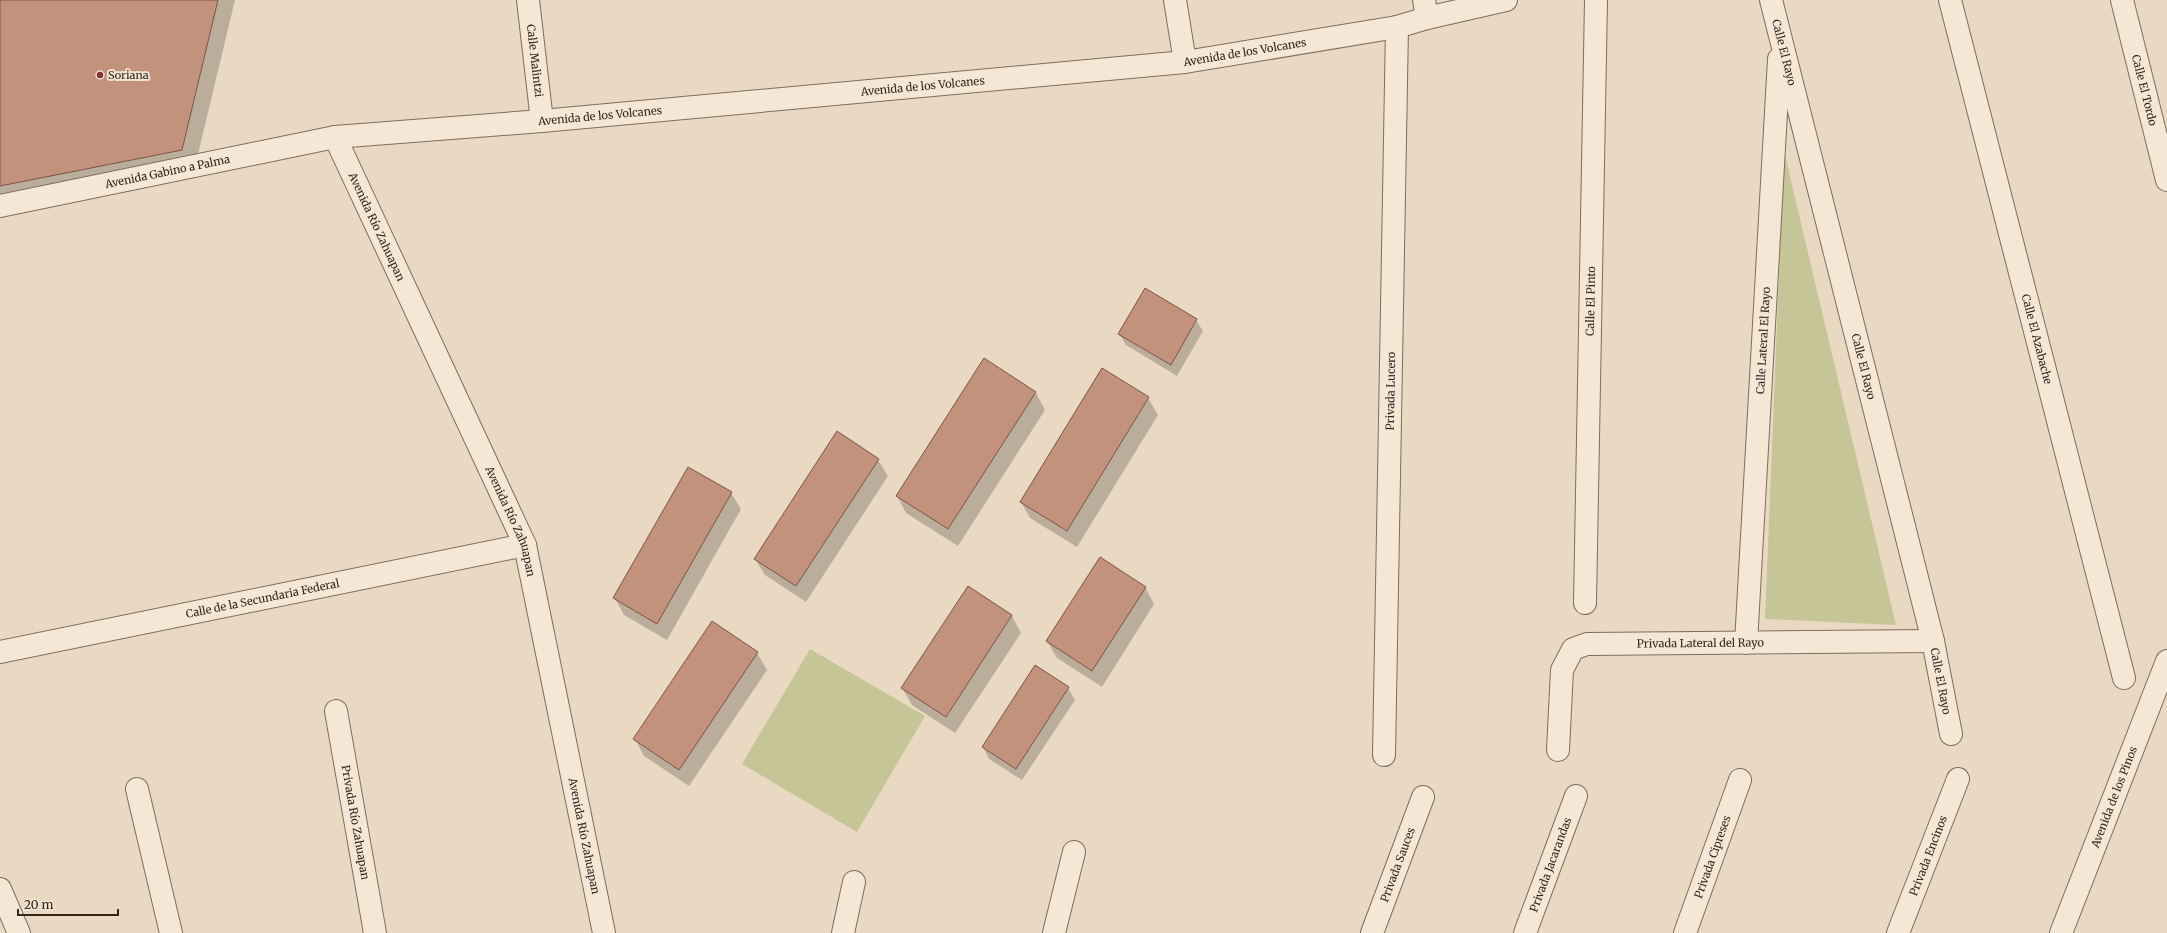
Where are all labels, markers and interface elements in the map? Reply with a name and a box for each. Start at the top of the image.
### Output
street label: Calle El Rayo [1769,18,1799,87]
street label: Calle Malintzi [524,23,546,98]
street label: Avenida de los Volcanes [1181,35,1307,69]
street label: Calle El Tordo [2129,53,2160,128]
place label: Soriana [108,68,149,82]
marker: Soriana [95,70,105,80]
street label: Avenida de los Volcanes [859,73,985,99]
street label: Avenida de los Volcanes [537,103,663,128]
street label: Avenida Gabino a Palma [103,152,231,191]
street label: Avenida Río Zahuapan [345,169,408,284]
street label: Calle El Pinto [1583,265,1598,336]
street label: Calle Lateral El Rayo [1753,286,1773,394]
street label: Calle El Azabache [2019,292,2055,386]
street label: Calle El Rayo [1849,332,1879,402]
street label: Privada Lucero [1383,351,1398,430]
street label: Avenida Río Zahuapan [482,463,538,578]
street label: Calle de la Secundaria Federal [185,576,341,621]
street label: Privada Lateral del Rayo [1637,635,1764,651]
street label: Calle El Rayo [1927,647,1954,716]
street label: Avenida de los Pinos [2088,744,2140,851]
street label: Privada Río Zahuapan [339,764,373,881]
street label: Avenida Río Zahuapan [565,776,603,896]
street label: Privada Cipreses [1691,813,1734,900]
street label: Privada Encinos [1906,813,1950,898]
street label: Privada Jacarandas [1526,815,1574,914]
street label: Privada Sauces [1377,825,1418,904]
scale bar [18,891,118,917]
text: 20 m [24,897,53,912]

